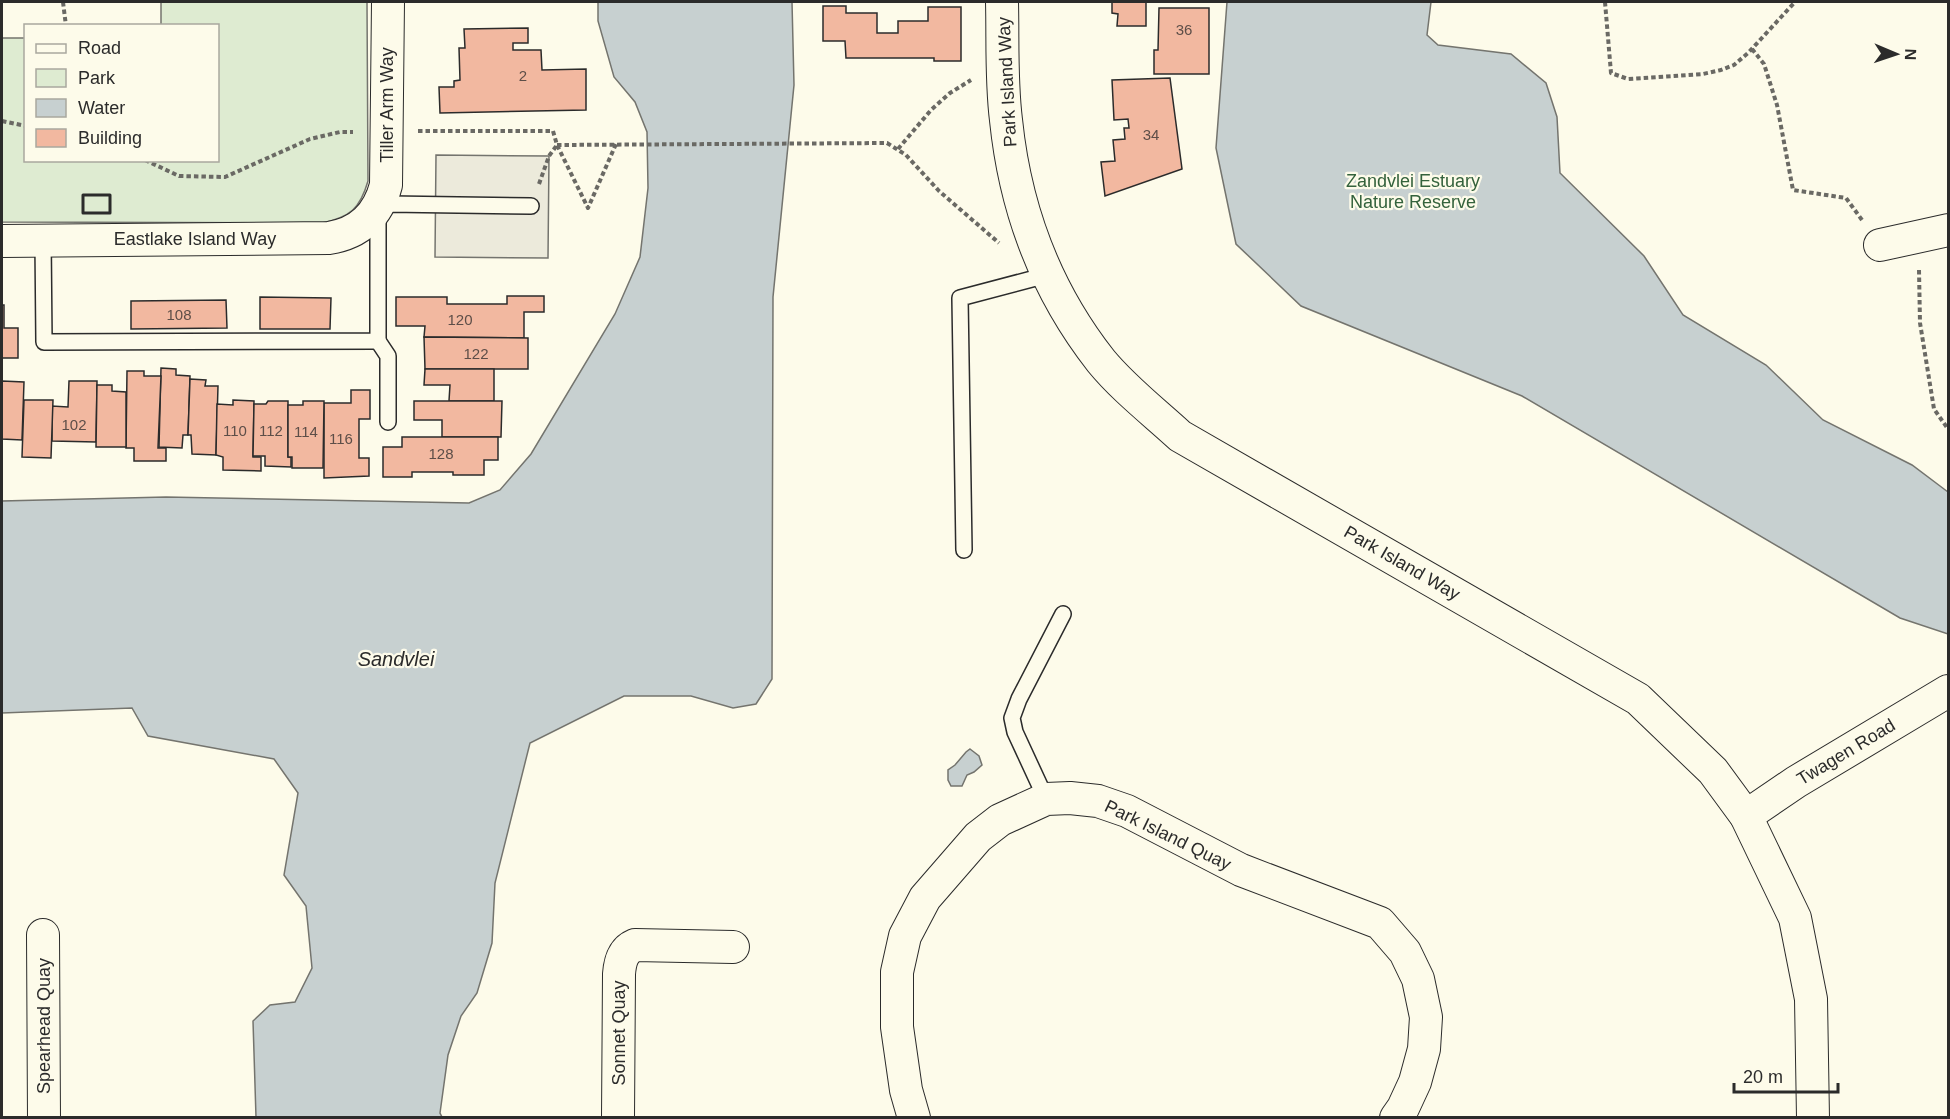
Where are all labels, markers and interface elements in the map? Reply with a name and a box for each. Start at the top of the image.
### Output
street label: Park Island Way [994,16,1020,148]
house number: 36 [1176,21,1192,38]
legend [24,24,219,162]
north arrow [1866,24,1926,84]
text: Road [78,38,121,58]
street label: Tiller Arm Way [377,47,397,163]
text: N [1902,48,1919,61]
house number: 2 [519,67,527,84]
text: Park [78,68,116,88]
text: Water [78,98,125,118]
house number: 34 [1143,126,1159,143]
text: Building [78,128,142,148]
park label: Zandvlei Estuary Nature Reserve [1346,171,1480,212]
street label: Eastlake Island Way [114,229,276,249]
house number: 108 [166,306,192,323]
house number: 120 [447,311,473,328]
house number: 122 [463,345,489,362]
house number: 102 [61,416,87,433]
house number: 110 [223,422,247,439]
house number: 112 [259,422,283,439]
house number: 114 [294,423,318,440]
house number: 116 [329,430,353,447]
house number: 128 [428,445,454,462]
street label: Park Island Way [1341,522,1463,604]
water label: Sandvlei [358,648,435,670]
street label: Twagen Road [1793,715,1899,789]
street label: Park Island Quay [1102,796,1234,874]
street label: Spearhead Quay [34,958,54,1094]
street label: Sonnet Quay [609,980,629,1086]
scale bar [1734,1056,1838,1094]
text: 20 m [1743,1067,1783,1087]

